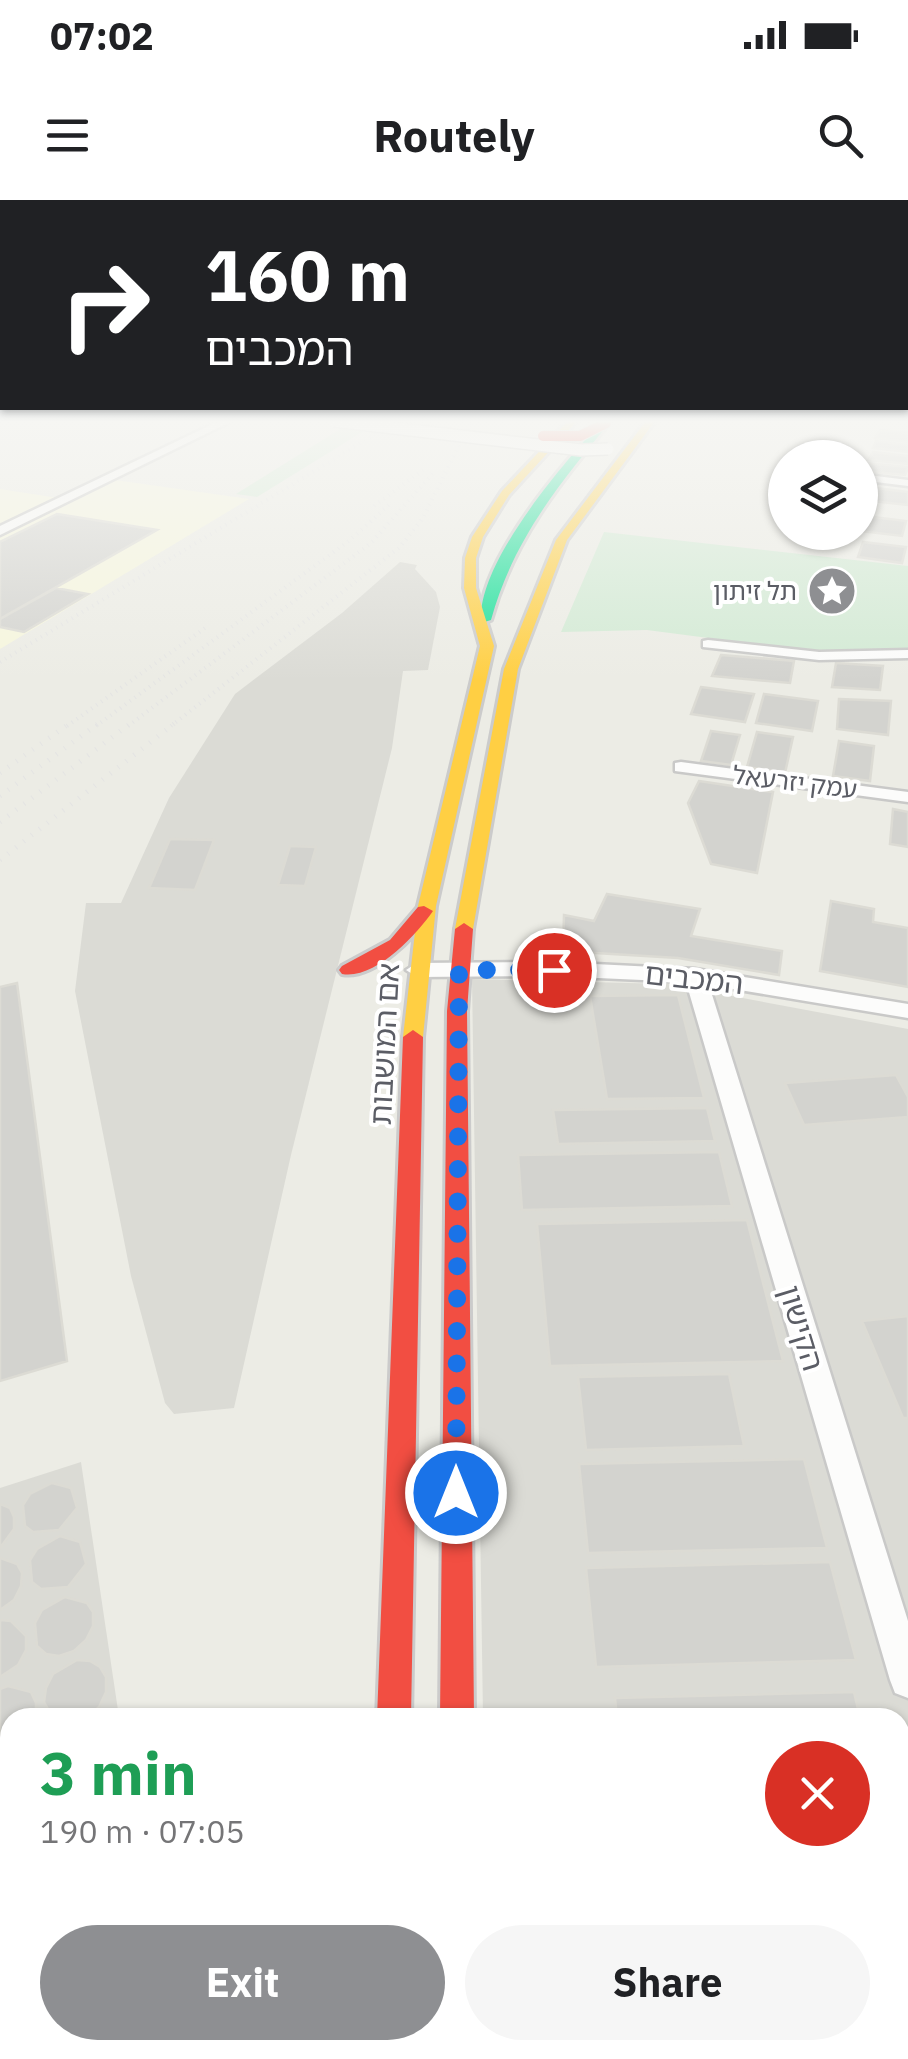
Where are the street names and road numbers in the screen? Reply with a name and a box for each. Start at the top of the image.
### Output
street label: עמק יזרעאל [731,758,859,806]
street label: המכבים [643,953,745,1002]
street label: אם המושבות [360,962,407,1126]
street label: הקישון [771,1280,834,1375]

